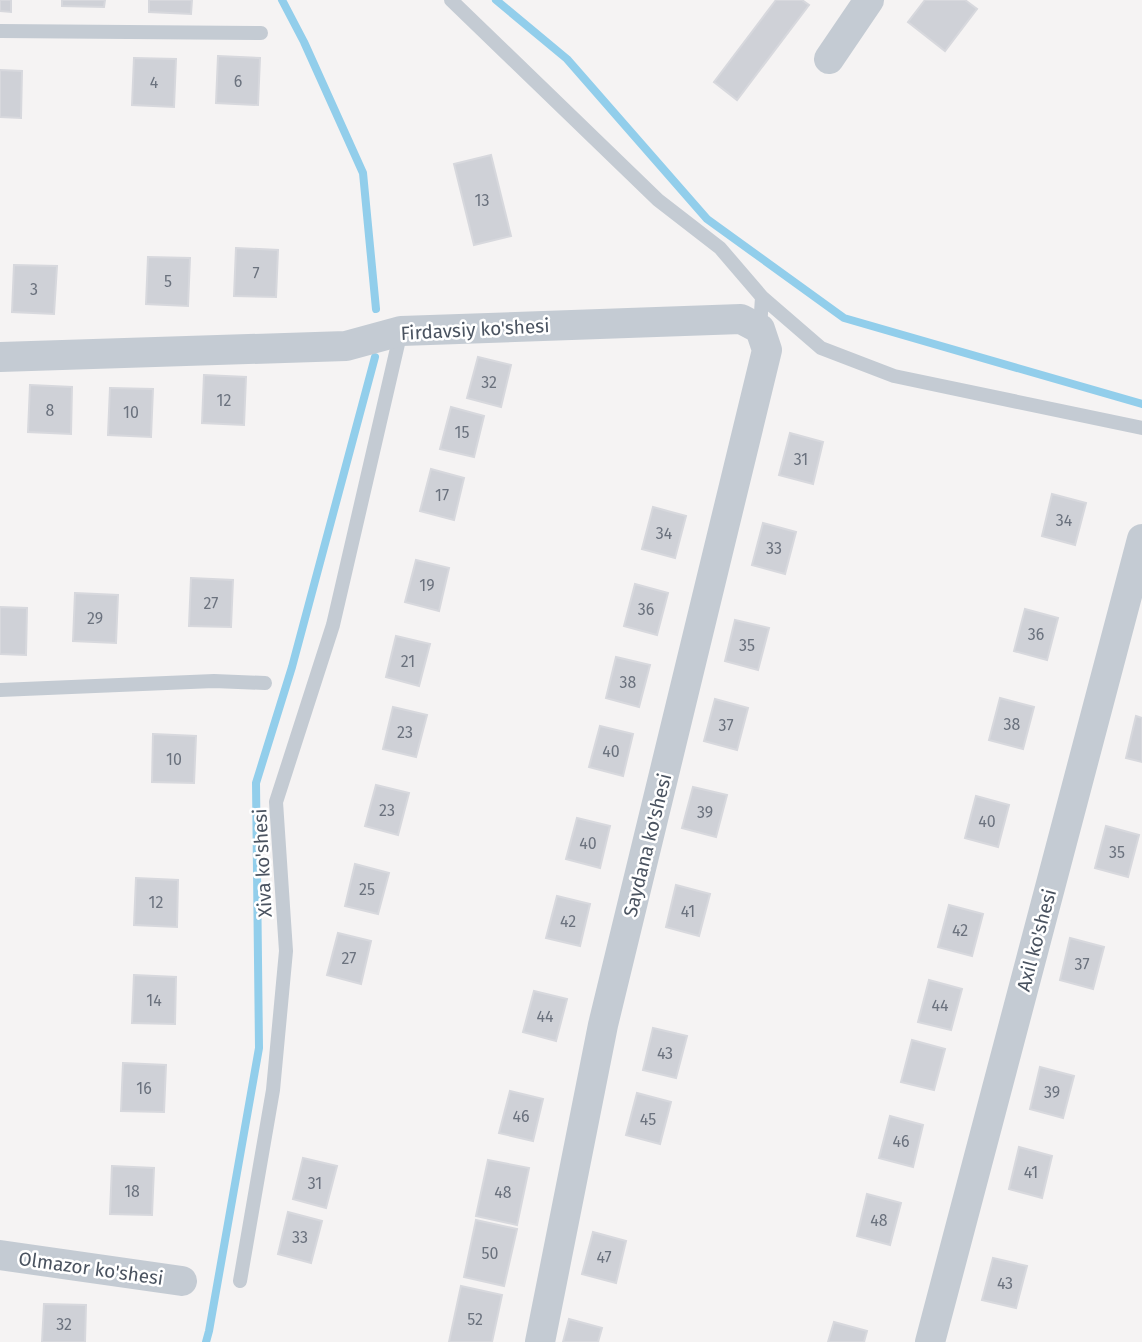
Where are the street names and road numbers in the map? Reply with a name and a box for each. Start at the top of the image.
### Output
street label: Firdavsiy ko'shesi [400,314,550,345]
street label: Saydana ko'shesi [619,771,676,919]
street label: Xiva ko'shesi [248,808,277,918]
street label: Axil ko'shesi [1012,886,1061,994]
street label: Olmazor ko'shesi [17,1247,165,1290]

